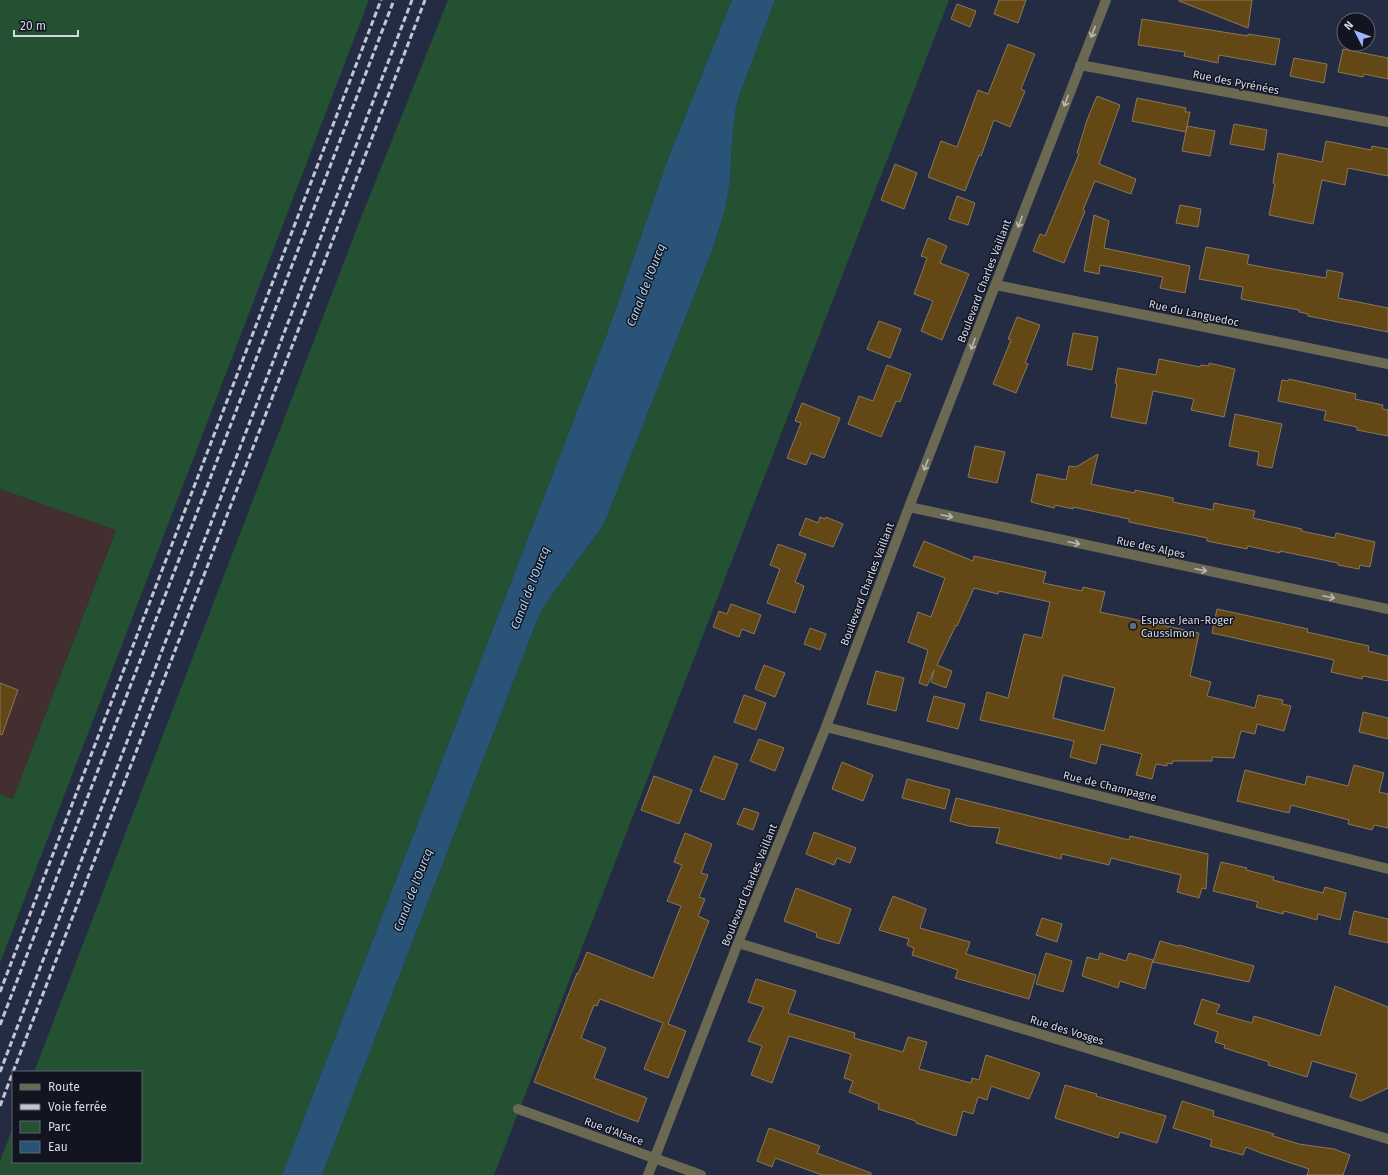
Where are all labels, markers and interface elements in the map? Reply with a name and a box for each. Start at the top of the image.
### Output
scale bar [14,12,78,38]
north arrow [1336,12,1376,52]
text: 20 m [20,19,46,33]
text: N [1342,19,1356,33]
one-way arrow [1089,26,1096,38]
street label: Rue des Pyrénées [1192,68,1280,97]
one-way arrow [1062,95,1070,107]
one-way arrow [1015,216,1023,228]
street label: Boulevard Charles Vaillant [955,218,1014,345]
water label: Canal de l'Ourcq [624,242,668,328]
street label: Rue du Languedoc [1148,298,1240,329]
one-way arrow [968,337,976,349]
one-way arrow [921,458,929,470]
one-way arrow [940,512,953,520]
street label: Boulevard Charles Vaillant [838,521,897,648]
street label: Rue des Alpes [1115,534,1186,561]
one-way arrow [1067,539,1080,547]
water label: Canal de l'Ourcq [508,545,552,631]
one-way arrow [1195,566,1208,574]
one-way arrow [1322,593,1335,601]
place label: Espace Jean-Roger Caussimon [1141,614,1234,640]
marker: Espace Jean-Roger Caussimon [1128,621,1138,631]
street label: Rue de Champagne [1062,769,1158,804]
street label: Boulevard Charles Vaillant [719,822,780,948]
water label: Canal de l'Ourcq [391,847,435,933]
street label: Rue des Vosges [1028,1013,1105,1048]
legend [12,1071,142,1163]
text: Route [48,1080,80,1094]
text: Voie ferrée [48,1100,107,1114]
street label: Rue d'Alsace [582,1115,645,1148]
text: Parc [48,1120,71,1134]
text: Eau [48,1140,68,1154]

